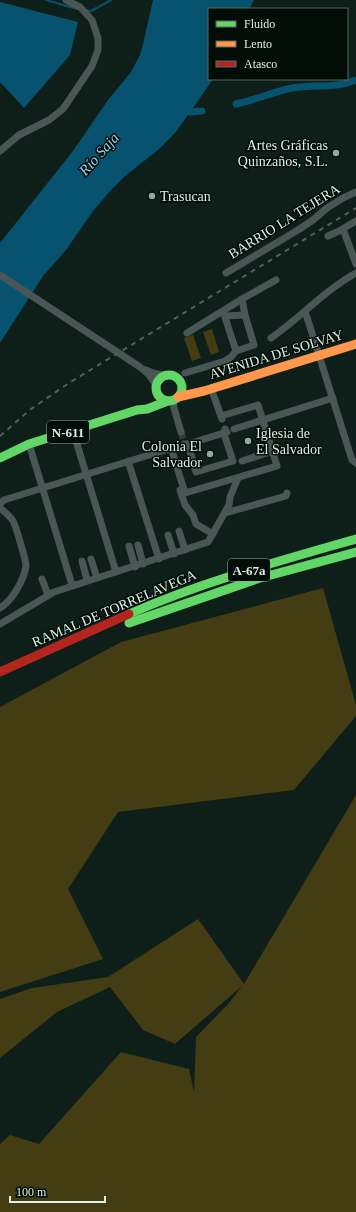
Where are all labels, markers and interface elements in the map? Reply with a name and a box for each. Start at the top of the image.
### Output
legend [208,8,348,80]
text: Fluido [244,17,275,31]
text: Lento [244,37,272,51]
text: Atasco [244,57,277,71]
water label: Río Saja [75,130,122,179]
place label: Artes Gráficas Quinzaños, S.L. [238,138,328,169]
marker: Artes Gráficas Quinzaños, S.L. [331,148,341,158]
street label: BARRIO LA TEJERA [226,181,343,262]
place label: Trasucan [160,189,211,204]
marker: Trasucan [147,191,157,201]
street label: AVENIDA DE SOLVAY [207,327,345,382]
road number: N-611 [47,421,89,443]
place label: Iglesia de El Salvador [256,426,322,457]
marker: Iglesia de El Salvador [243,436,253,446]
place label: Colonia El Salvador [142,439,202,470]
marker: Colonia El Salvador [205,449,215,459]
road number: A-67a [228,559,270,581]
street label: RAMAL DE TORRELAVEGA [30,567,199,650]
scale bar [10,1178,105,1204]
text: 100 m [16,1185,47,1199]

